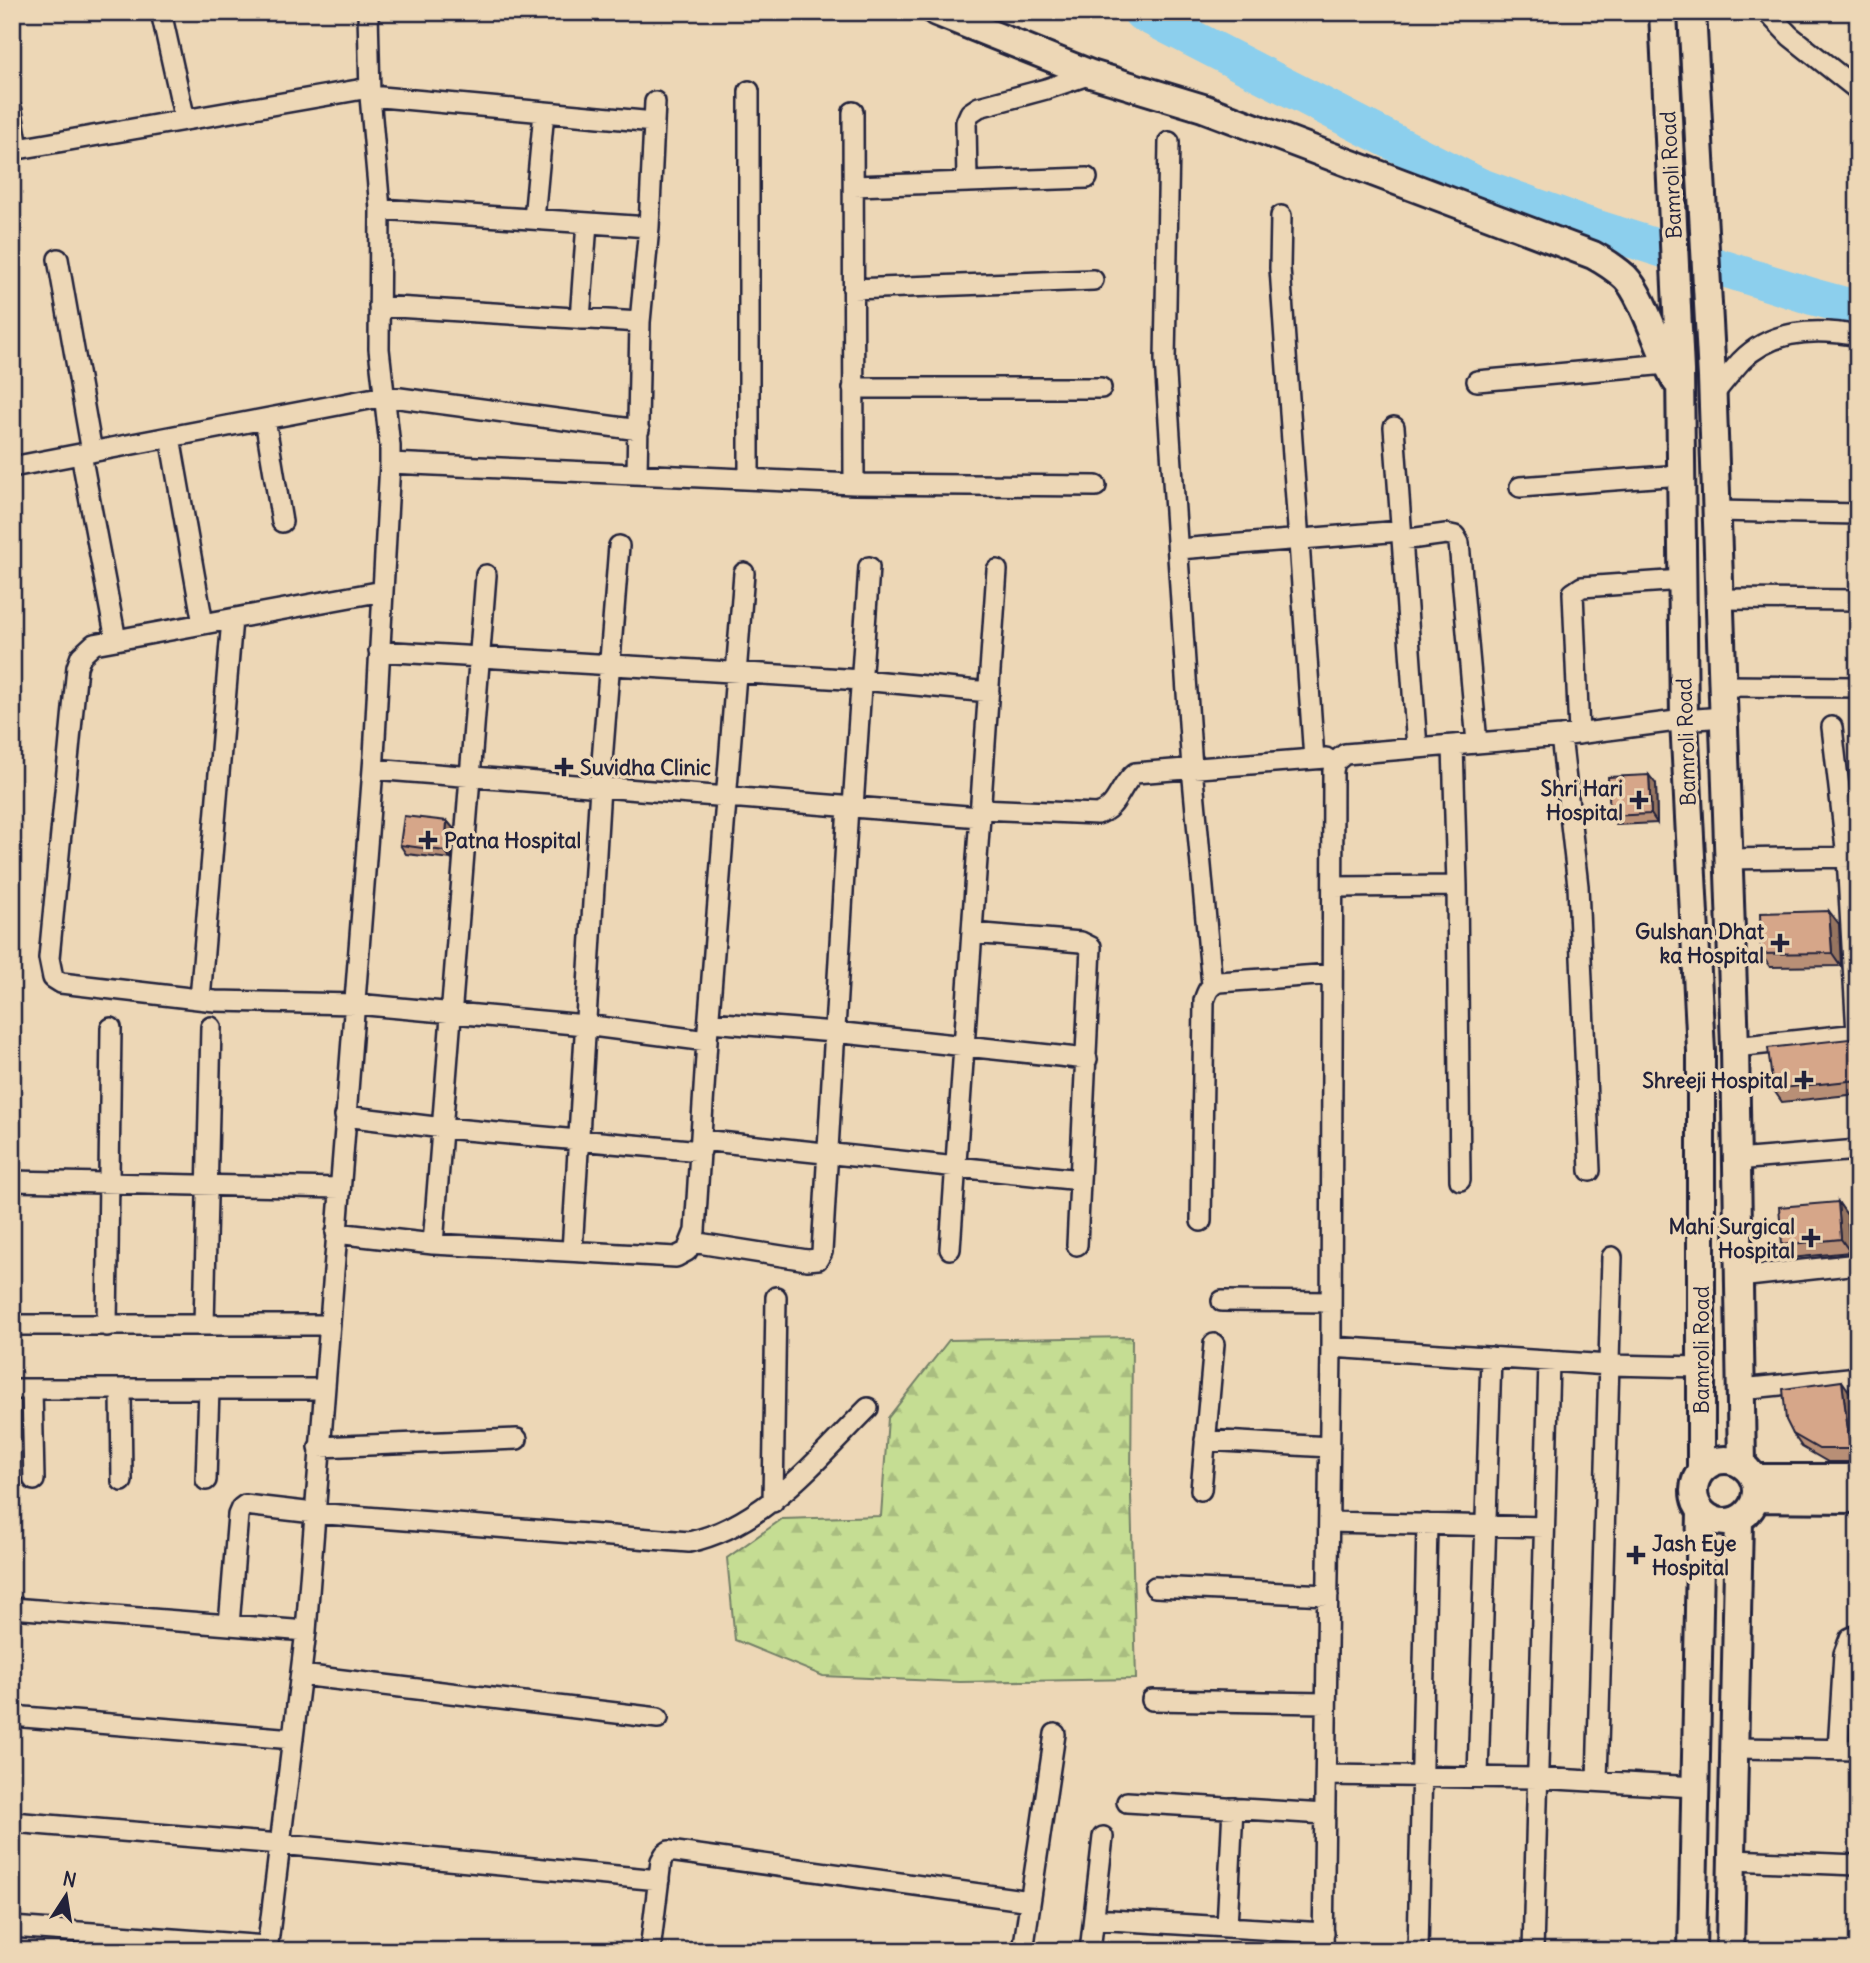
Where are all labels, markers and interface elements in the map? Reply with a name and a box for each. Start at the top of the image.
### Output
street label: Bamroli Road [1654,110,1688,240]
street label: Bamroli Road [1670,678,1702,806]
place label: Suvidha Clinic [580,754,711,781]
marker: Suvidha Clinic [554,757,574,777]
place label: Shri Hari Hospital [1541,775,1623,826]
marker: Shri Hari Hospital [1629,790,1649,810]
place label: Patna Hospital [444,827,581,854]
marker: Patna Hospital [418,830,438,850]
place label: Gulshan Dhat ka Hospital [1635,918,1765,969]
marker: Gulshan Dhat ka Hospital [1770,933,1790,953]
place label: Shreeji Hospital [1642,1067,1788,1094]
marker: Shreeji Hospital [1794,1070,1814,1090]
place label: Mahi Surgical Hospital [1668,1213,1795,1264]
marker: Mahi Surgical Hospital [1801,1228,1821,1248]
street label: Bamroli Road [1688,1286,1715,1414]
place label: Jash Eye Hospital [1652,1530,1737,1581]
marker: Jash Eye Hospital [1626,1545,1646,1565]
north arrow [32,1862,102,1932]
text: N [61,1866,78,1892]

